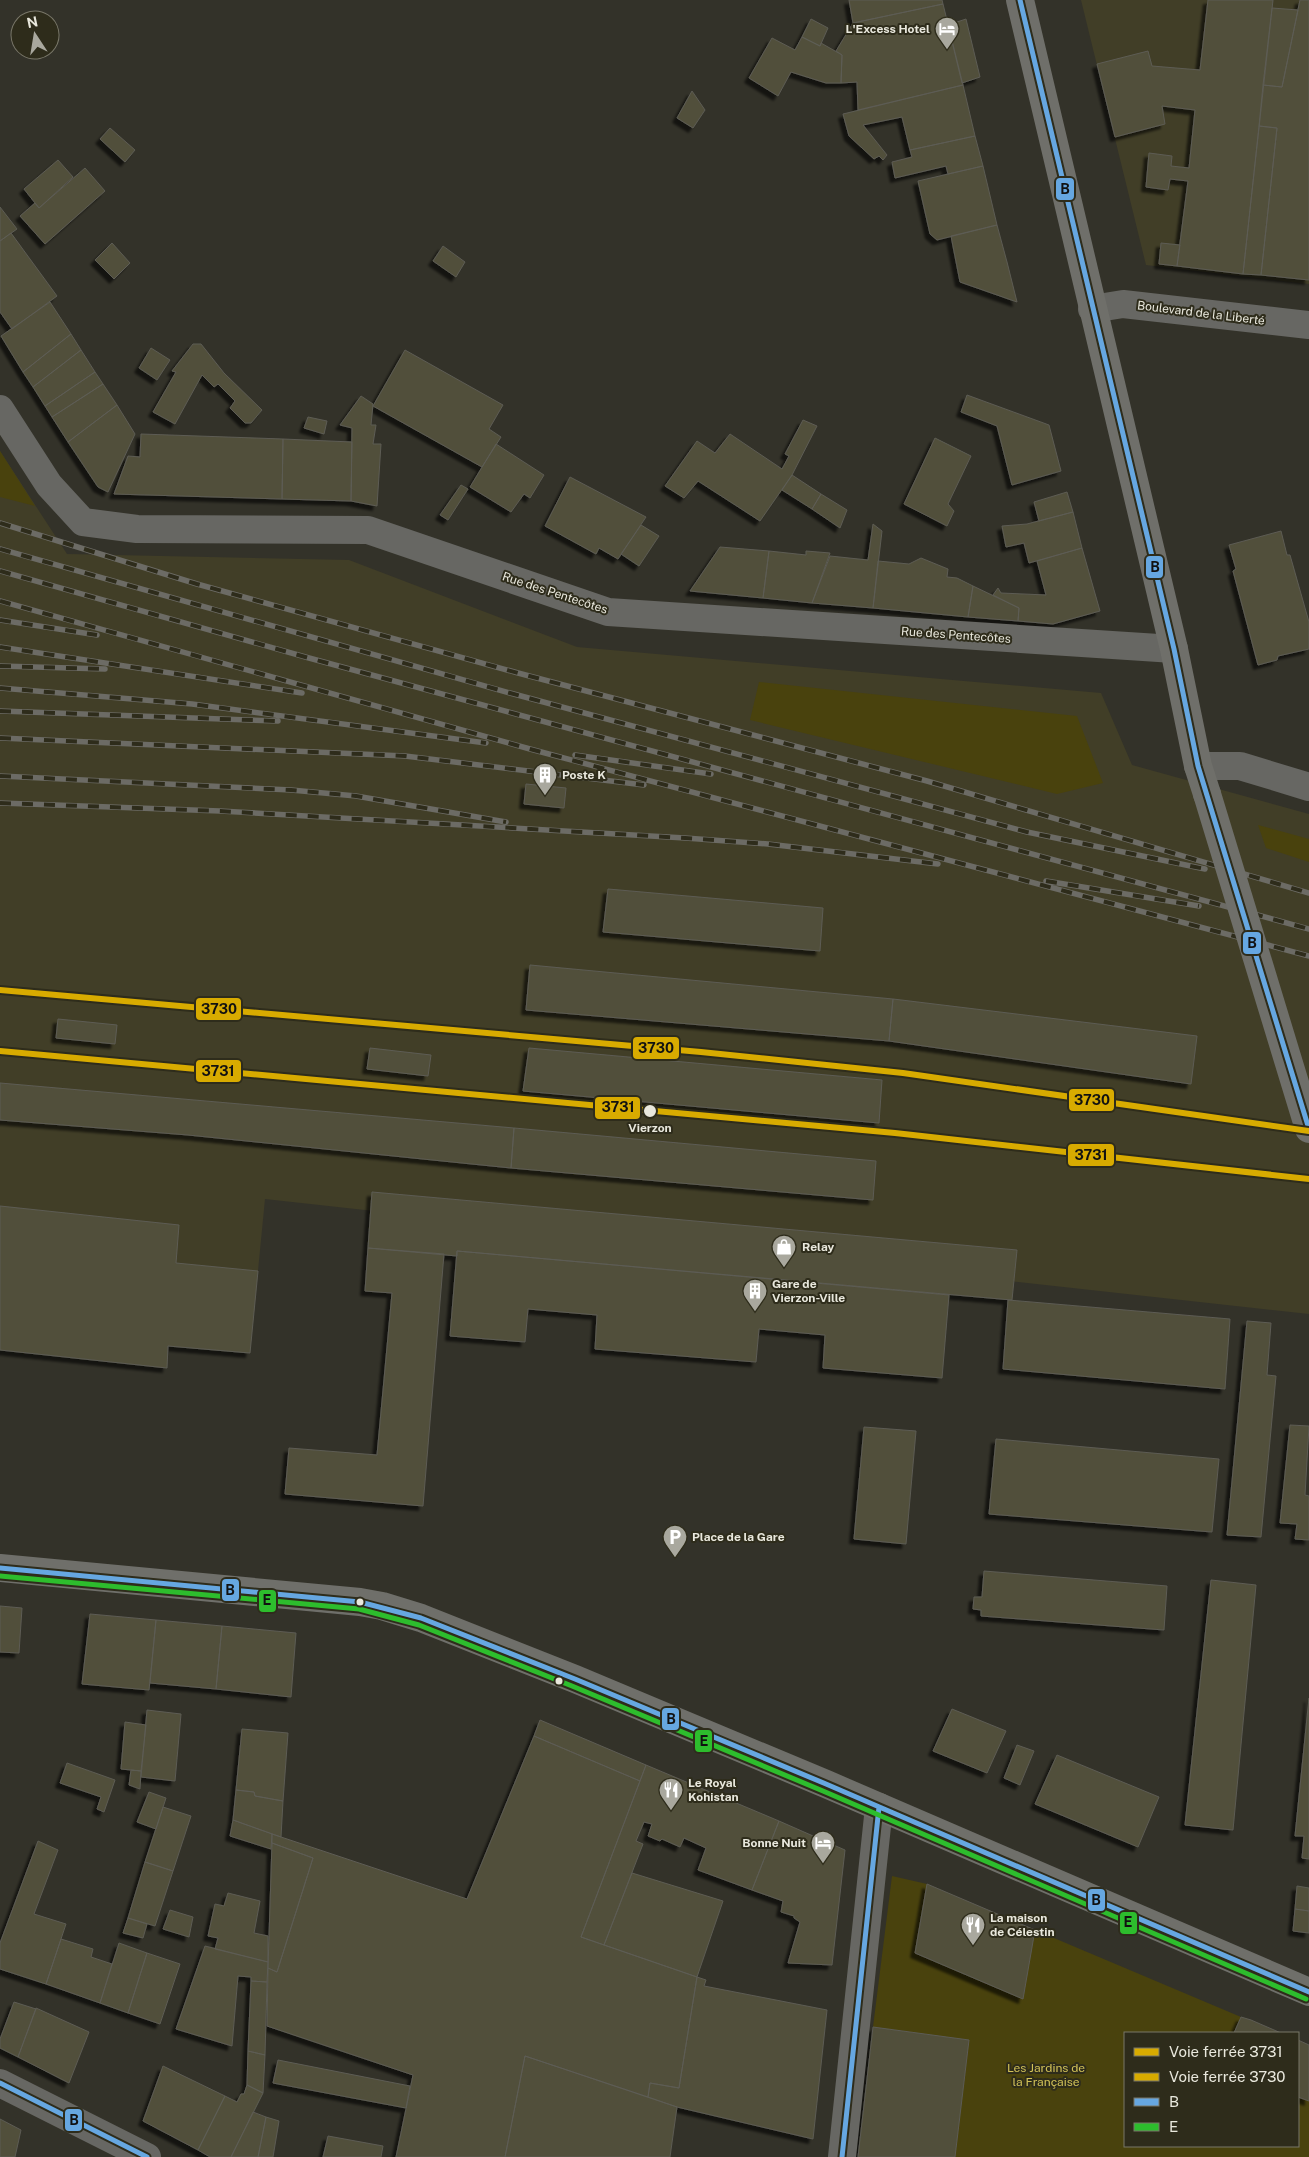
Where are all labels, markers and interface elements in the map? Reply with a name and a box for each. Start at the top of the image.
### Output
north arrow [10,10,60,60]
text: N [25,13,39,31]
hotel icon: L'Excess Hotel [934,16,960,50]
place label: L'Excess Hotel [846,22,930,36]
line badge: B [1055,177,1075,201]
text: B [1060,181,1070,197]
street label: Boulevard de la Liberté [1136,298,1266,328]
line badge: B [1145,555,1164,579]
text: B [1150,559,1160,575]
street label: Rue des Pentecôtes [501,569,609,617]
street label: Rue des Pentecôtes [901,624,1011,646]
building icon: Poste K [532,762,558,796]
place label: Poste K [562,768,606,782]
line badge: B [1242,931,1262,955]
text: B [1247,935,1257,951]
line badge: 3730 [195,997,242,1021]
text: 3730 [201,1001,237,1017]
line badge: 3730 [632,1036,680,1060]
text: 3730 [638,1040,674,1056]
line badge: 3731 [195,1059,242,1083]
text: 3731 [201,1063,235,1079]
line badge: 3730 [1068,1088,1115,1112]
text: 3730 [1074,1092,1110,1108]
line badge: 3731 [594,1096,641,1120]
text: 3731 [601,1099,635,1115]
marker: Vierzon [642,1103,658,1119]
place label: Vierzon [628,1121,672,1135]
line badge: 3731 [1067,1143,1115,1167]
text: 3731 [1074,1147,1108,1163]
shop icon: Relay [771,1234,797,1268]
place label: Relay [802,1240,835,1254]
place label: Gare de Vierzon-Ville [772,1277,845,1305]
building icon: Gare de Vierzon-Ville [742,1278,768,1312]
parking icon: Place de la Gare [662,1524,688,1558]
place label: Place de la Gare [692,1530,785,1544]
line badge: B [221,1578,240,1602]
text: B [225,1582,235,1598]
line badge: E [258,1589,277,1613]
text: E [263,1592,272,1608]
unlabelled marker [355,1597,365,1607]
unlabelled marker [554,1676,564,1686]
line badge: B [661,1707,680,1731]
text: B [666,1711,676,1727]
line badge: E [694,1729,713,1753]
text: E [700,1733,709,1749]
place label: Le Royal Kohistan [688,1776,739,1804]
restaurant icon: Le Royal Kohistan [658,1777,684,1811]
hotel icon: Bonne Nuit [810,1830,836,1864]
place label: Bonne Nuit [742,1836,806,1850]
line badge: B [1087,1888,1106,1912]
text: B [1091,1892,1101,1908]
place label: La maison de Célestin [990,1911,1055,1939]
line badge: E [1119,1911,1138,1935]
restaurant icon: La maison de Célestin [960,1912,986,1946]
text: E [1124,1914,1133,1930]
legend [1124,2032,1299,2147]
text: Voie ferrée 3731 [1169,2043,1283,2060]
park label: Les Jardins de la Française [1007,2061,1085,2089]
text: Voie ferrée 3730 [1169,2068,1286,2085]
text: B [1169,2093,1179,2110]
line badge: B [64,2108,83,2132]
text: B [69,2112,79,2128]
text: E [1169,2118,1178,2135]

